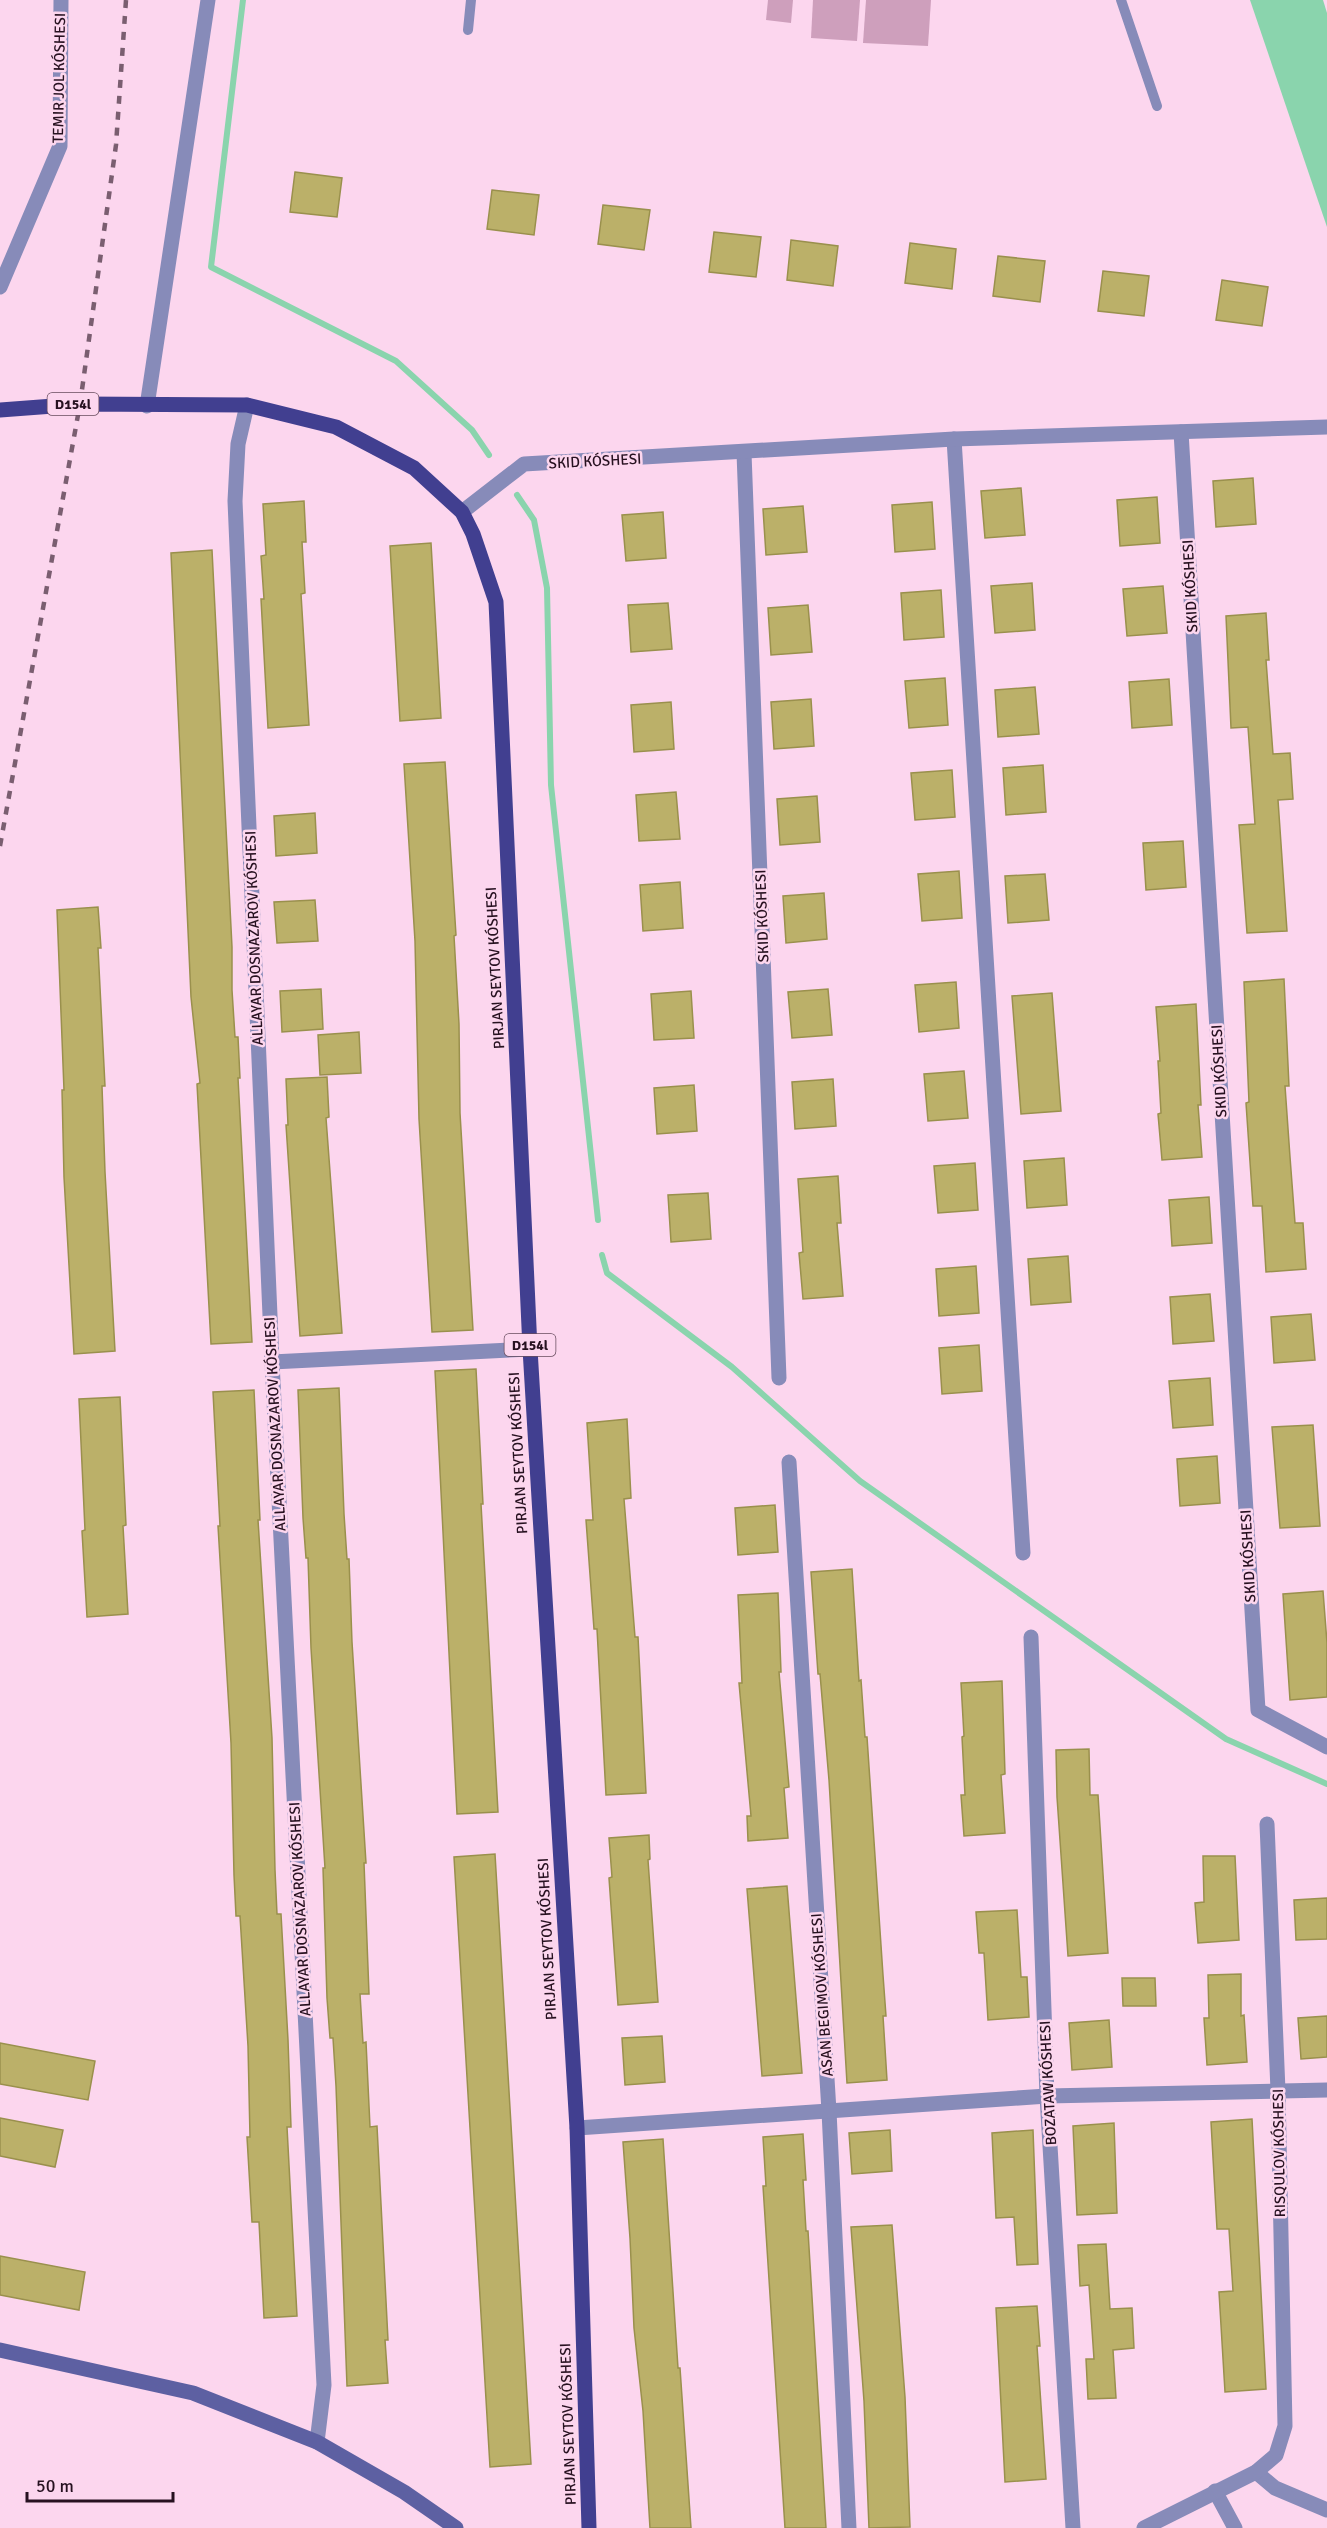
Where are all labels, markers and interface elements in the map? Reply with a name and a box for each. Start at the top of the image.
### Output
street label: TEMIR JOL KÓSHESI [48,13,69,143]
road number: D154l [48,393,98,415]
street label: SKID KÓSHESI [548,449,642,472]
street label: SKID KÓSHESI [1178,539,1201,633]
street label: ALLAYAR DOSNAZAROV KÓSHESI [240,830,267,1046]
street label: SKID KÓSHESI [750,869,773,963]
street label: PIRJAN SEYTOV KÓSHESI [481,886,508,1050]
street label: SKID KÓSHESI [1207,1024,1230,1118]
street label: ALLAYAR DOSNAZAROV KÓSHESI [259,1316,290,1532]
road number: D154l [504,1334,556,1356]
street label: PIRJAN SEYTOV KÓSHESI [504,1371,531,1535]
street label: SKID KÓSHESI [1236,1509,1259,1603]
street label: ALLAYAR DOSNAZAROV KÓSHESI [284,1801,315,2017]
street label: PIRJAN SEYTOV KÓSHESI [533,1857,560,2021]
street label: ASAN BEGIMOV KÓSHESI [806,1913,837,2077]
street label: BOZATAW KÓSHESI [1035,2020,1060,2146]
street label: RISQULOV KÓSHESI [1268,2088,1289,2218]
street label: PIRJAN SEYTOV KÓSHESI [555,2343,580,2505]
scale bar [27,2465,172,2503]
text: 50 m [36,2475,74,2497]

